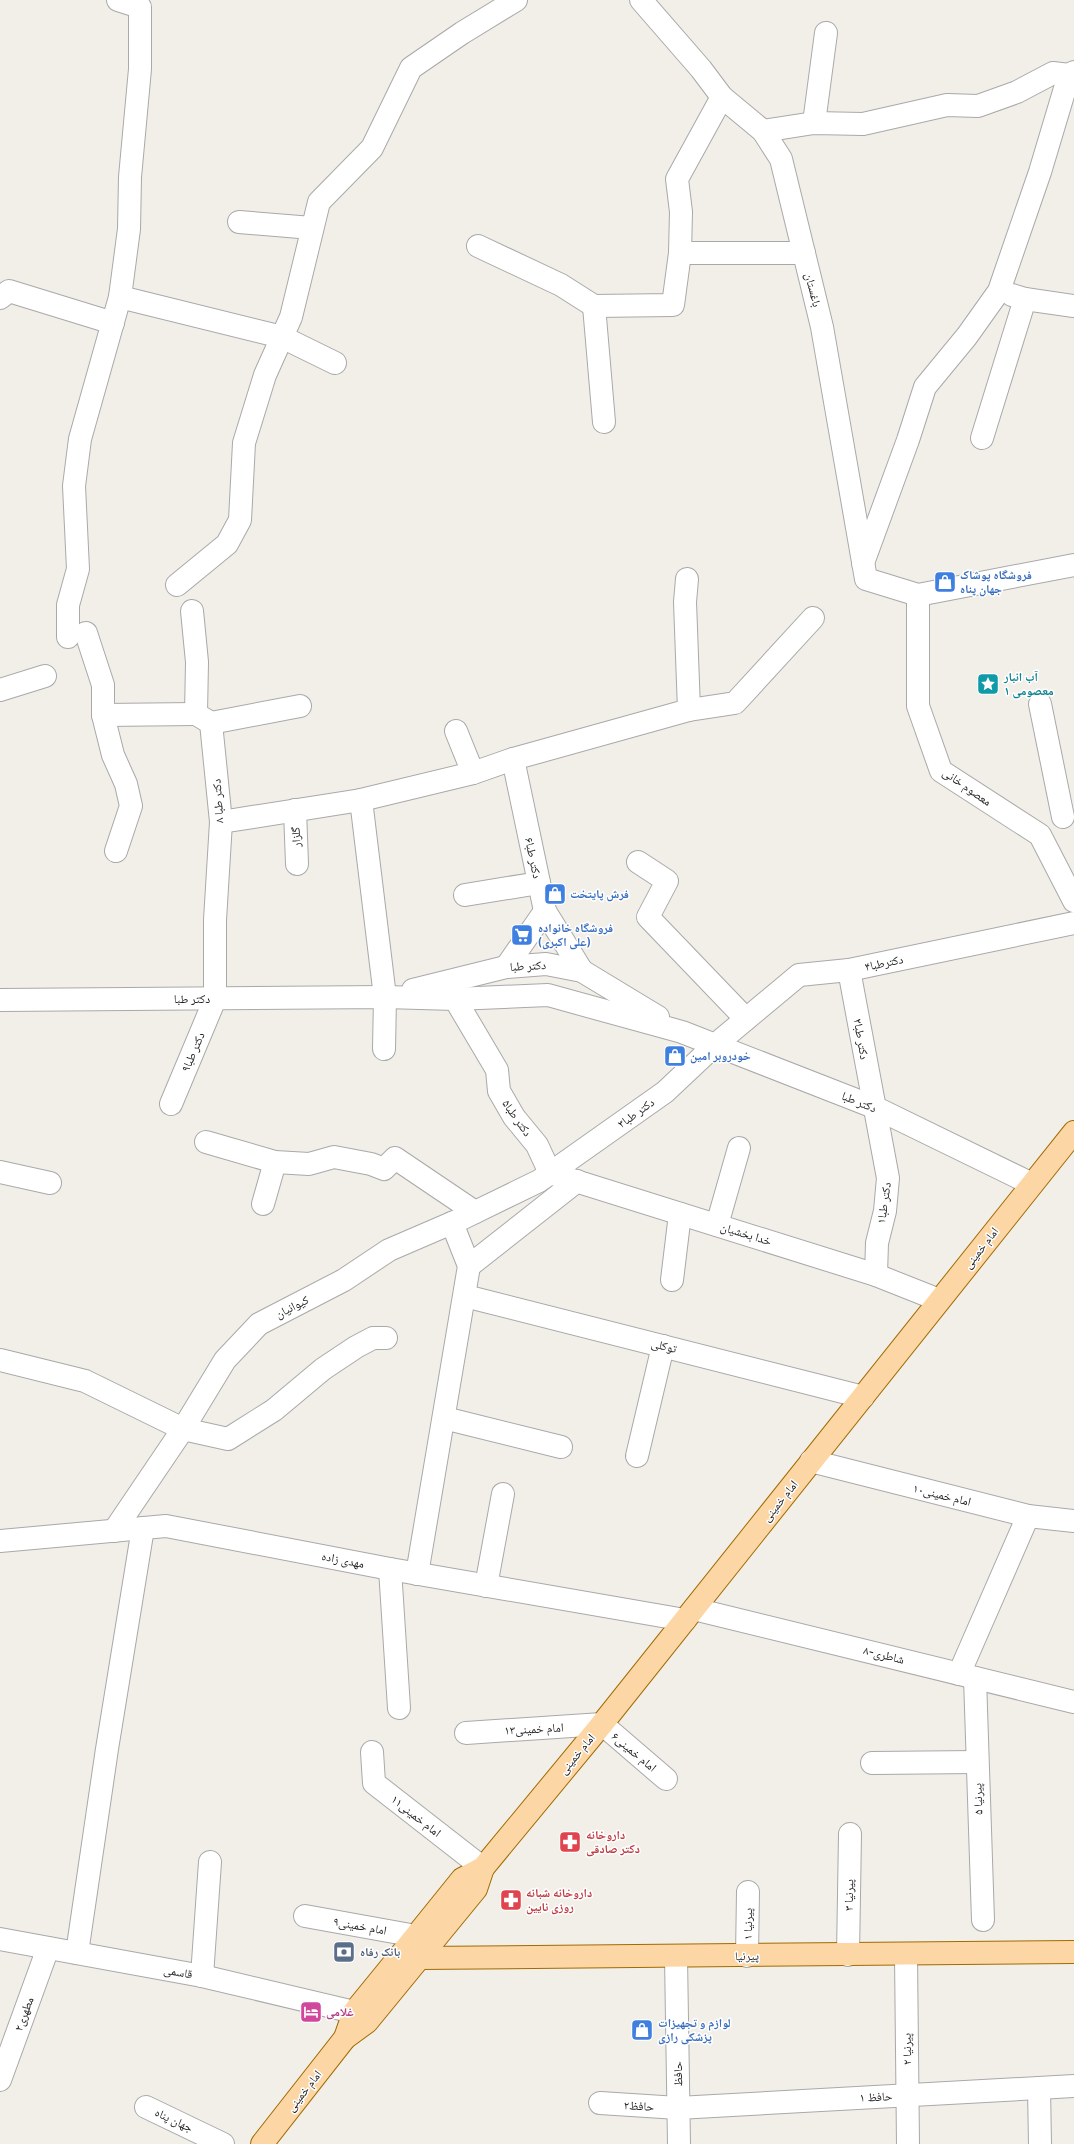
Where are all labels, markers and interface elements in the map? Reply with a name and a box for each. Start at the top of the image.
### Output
street label: باغستان [802,271,825,309]
place label: فروشگاه پوشاک جهان پناه [960,567,1032,597]
shop icon: فروشگاه پوشاک جهان پناه [932,569,958,595]
place label: آب انبار معصومی ۱ [1003,669,1054,699]
place icon: آب انبار معصومی ۱ [975,671,1001,697]
street label: معصوم خانی [939,764,995,810]
street label: دکتر طبا ۸ [208,778,227,824]
street label: گلزار [288,827,303,848]
street label: دکتر طبا۶ [521,836,545,880]
shop icon: فرش پایتخت [542,881,568,907]
place label: فرش پایتخت [570,886,629,902]
place label: فروشگاه خانواده (علی اکبری) [538,920,613,950]
supermarket icon: فروشگاه خانواده (علی اکبری) [509,922,535,948]
street label: دکترطبا۴ [863,951,905,974]
street label: دکتر طبا [509,957,547,974]
street label: دکتر طبا [174,991,210,1006]
street label: دکتر طبا۲ [850,1017,873,1061]
street label: دکتر طبا۹ [177,1030,208,1074]
shop icon: خودروبر امین [662,1043,688,1069]
place label: خودروبر امین [690,1048,751,1064]
street label: دکتر طبا [839,1088,879,1116]
street label: دکتر طبا۳ [614,1094,657,1131]
street label: دکتر طبا۵ [499,1096,536,1139]
street label: دکتر طبا۱ [873,1181,894,1225]
street label: خدا بخشیان [719,1219,774,1249]
street label: امام خمینی [960,1224,1002,1272]
street label: کیوانیان [273,1292,311,1321]
street label: توکلی [650,1335,679,1356]
street label: امام خمینی [758,1477,802,1525]
street label: امام خمینی۱۰ [911,1480,973,1510]
street label: مهدی زاده [320,1548,366,1571]
street label: ۸-شاطری [862,1642,906,1667]
street label: امام خمینی۱۳ [504,1719,564,1739]
street label: امام خمینی۶ [608,1729,660,1776]
street label: امام خمینی [555,1730,599,1778]
street label: پیرنیا ۵ [969,1782,986,1815]
street label: امام خمینی۱۱ [388,1791,444,1841]
place label: داروخانه دکتر صادقی [586,1827,640,1857]
pharmacy icon: داروخانه دکتر صادقی [557,1829,583,1855]
street label: پیرنیا ۳ [841,1878,856,1911]
place label: داروخانه شبانه روزی نایین [526,1885,592,1915]
pharmacy icon: داروخانه شبانه روزی نایین [498,1887,524,1913]
street label: پیرنیا ۱ [740,1908,755,1940]
street label: امام خمینی۹ [332,1913,388,1939]
bank icon: بانک رفاه [331,1939,357,1965]
place label: بانک رفاه [360,1944,400,1959]
street label: پیرنیا [735,1948,760,1963]
street label: قاسمی [162,1962,194,1981]
street label: مطهری۲ [10,1995,37,2033]
hotel icon: غلامی [298,1999,324,2025]
place label: غلامی [326,2004,354,2020]
place label: لوازم و تجهیزات پزشکی رازی [658,2015,731,2045]
shop icon: لوازم و تجهیزات پزشکی رازی [629,2017,655,2043]
street label: پیرنیا ۲ [899,2032,914,2065]
street label: حافظ [670,2061,685,2087]
street label: امام خمینی [283,2067,325,2115]
street label: حافظ ۱ [859,2088,893,2105]
street label: حافظ۲ [623,2097,655,2114]
street label: جهان پناه [153,2104,196,2135]

